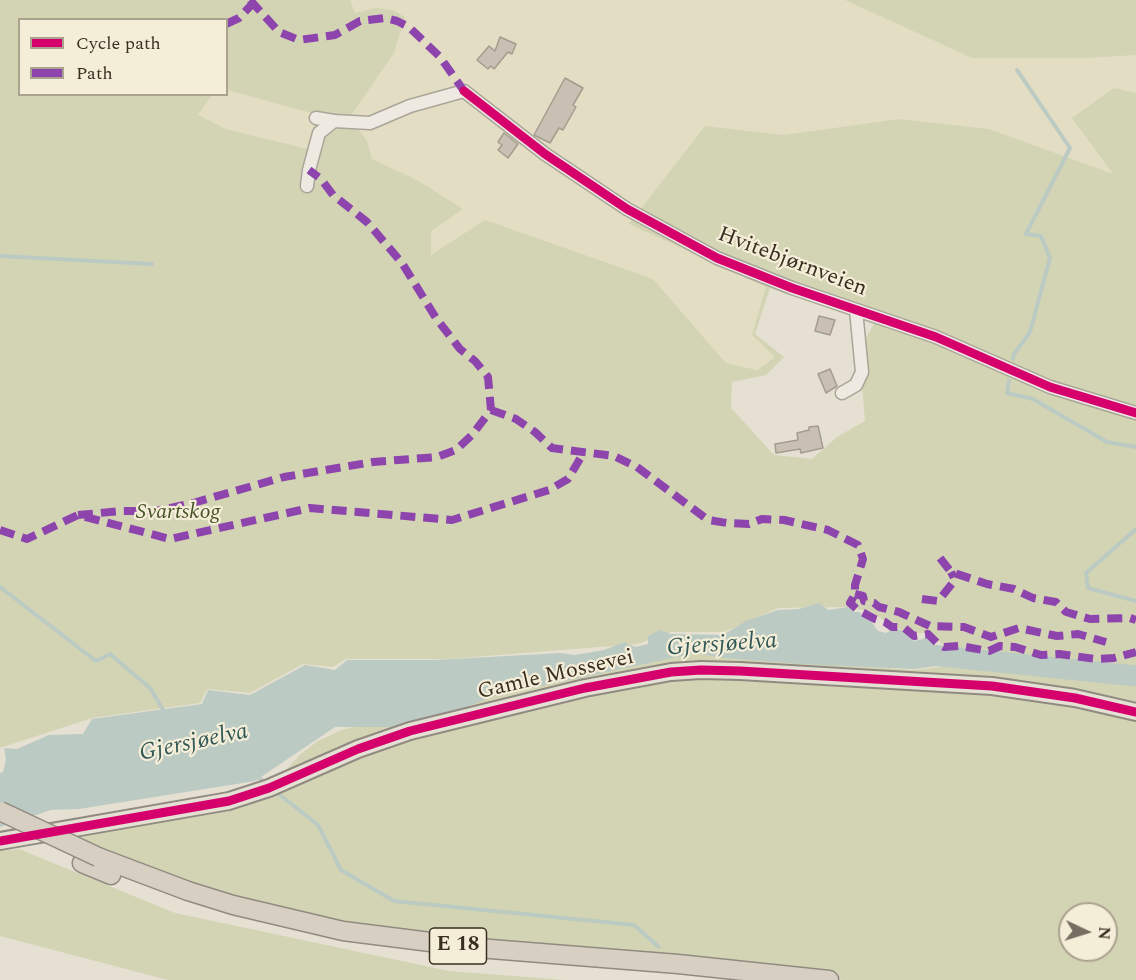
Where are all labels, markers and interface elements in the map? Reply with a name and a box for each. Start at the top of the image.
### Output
legend [18,18,228,96]
text: Cycle path [76,30,161,57]
text: Path [76,60,113,87]
street label: Hvitebjørnveien [714,222,870,304]
park label: Svartskog [136,501,220,527]
water label: Gjersjøelva [666,628,778,664]
street label: Gamle Mossevei [475,645,637,707]
water label: Gjersjøelva [137,718,251,770]
north arrow [1058,902,1118,962]
text: N [1092,926,1116,940]
road number: E 18 [430,928,486,964]

